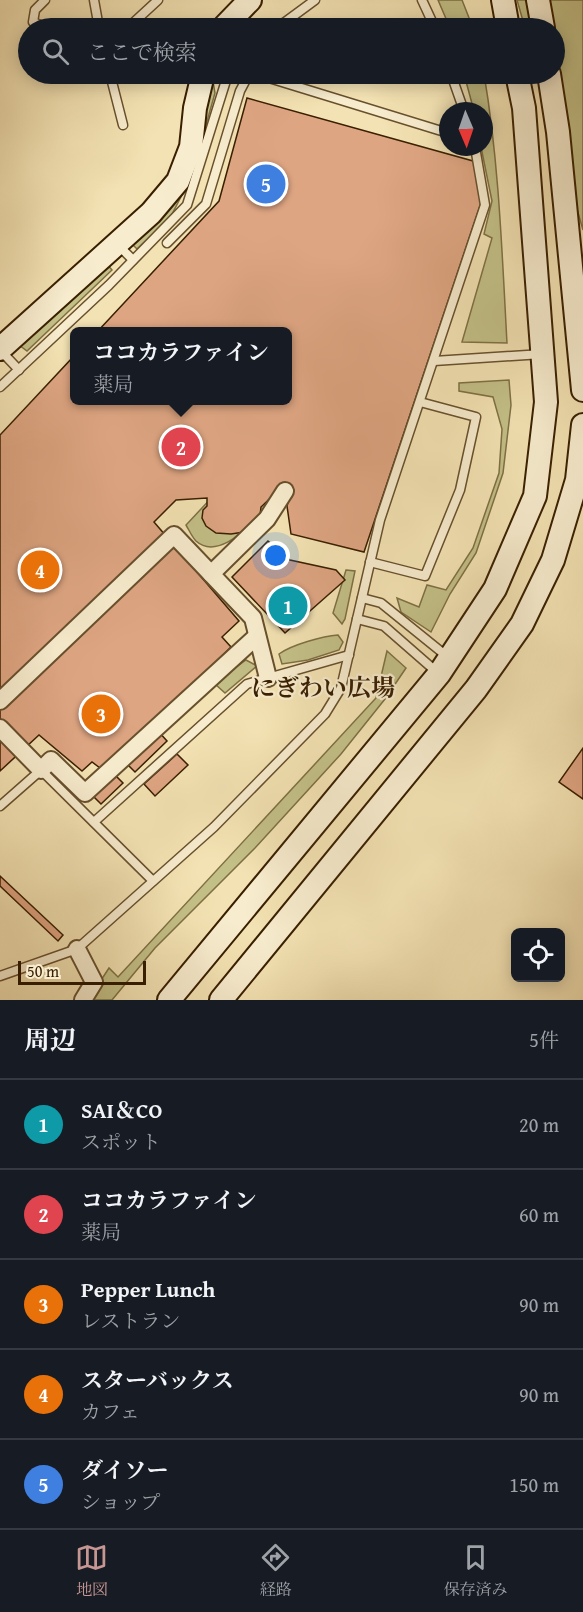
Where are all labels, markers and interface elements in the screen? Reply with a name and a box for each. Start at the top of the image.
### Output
search box [18,18,565,84]
icon: search [39,35,72,68]
text: ここで検索 [87,36,197,68]
north arrow [439,102,493,156]
pin: 5 [246,162,286,207]
popup [70,327,292,405]
text: ココカラファイン [93,336,269,368]
text: 薬局 [93,369,133,398]
pin: 2 [162,424,201,470]
your location [261,541,290,570]
pin: 4 [20,548,60,592]
pin: 1 [268,584,308,628]
district label: にぎわい広場 [251,670,395,705]
pin: 3 [82,692,120,736]
map controls [511,928,565,982]
button: locate [511,928,565,982]
scale bar [18,958,146,986]
text: 50 m [27,959,59,983]
text: 周辺 [24,1020,76,1059]
text: 5件 [529,1025,559,1054]
text: SAI＆CO [81,1094,162,1126]
text: 1 [38,1110,49,1139]
text: 20 m [519,1110,559,1139]
text: スポット [81,1127,161,1156]
text: ココカラファイン [81,1184,257,1216]
text: 2 [38,1200,49,1229]
text: 60 m [519,1200,559,1229]
text: 薬局 [81,1217,121,1246]
text: Pepper Lunch [81,1273,215,1305]
text: 3 [38,1290,49,1319]
text: 90 m [519,1290,559,1319]
text: レストラン [81,1306,180,1335]
text: スターバックス [81,1364,234,1396]
text: 4 [38,1380,49,1409]
text: 90 m [519,1380,559,1409]
text: カフェ [81,1397,140,1426]
text: ダイソー [81,1454,169,1486]
text: 5 [38,1470,49,1499]
text: 150 m [509,1470,559,1499]
text: ショップ [81,1487,161,1516]
tab: 地図 [75,1541,108,1601]
tab: 経路 [259,1541,292,1601]
tab: 保存済み [443,1541,507,1601]

